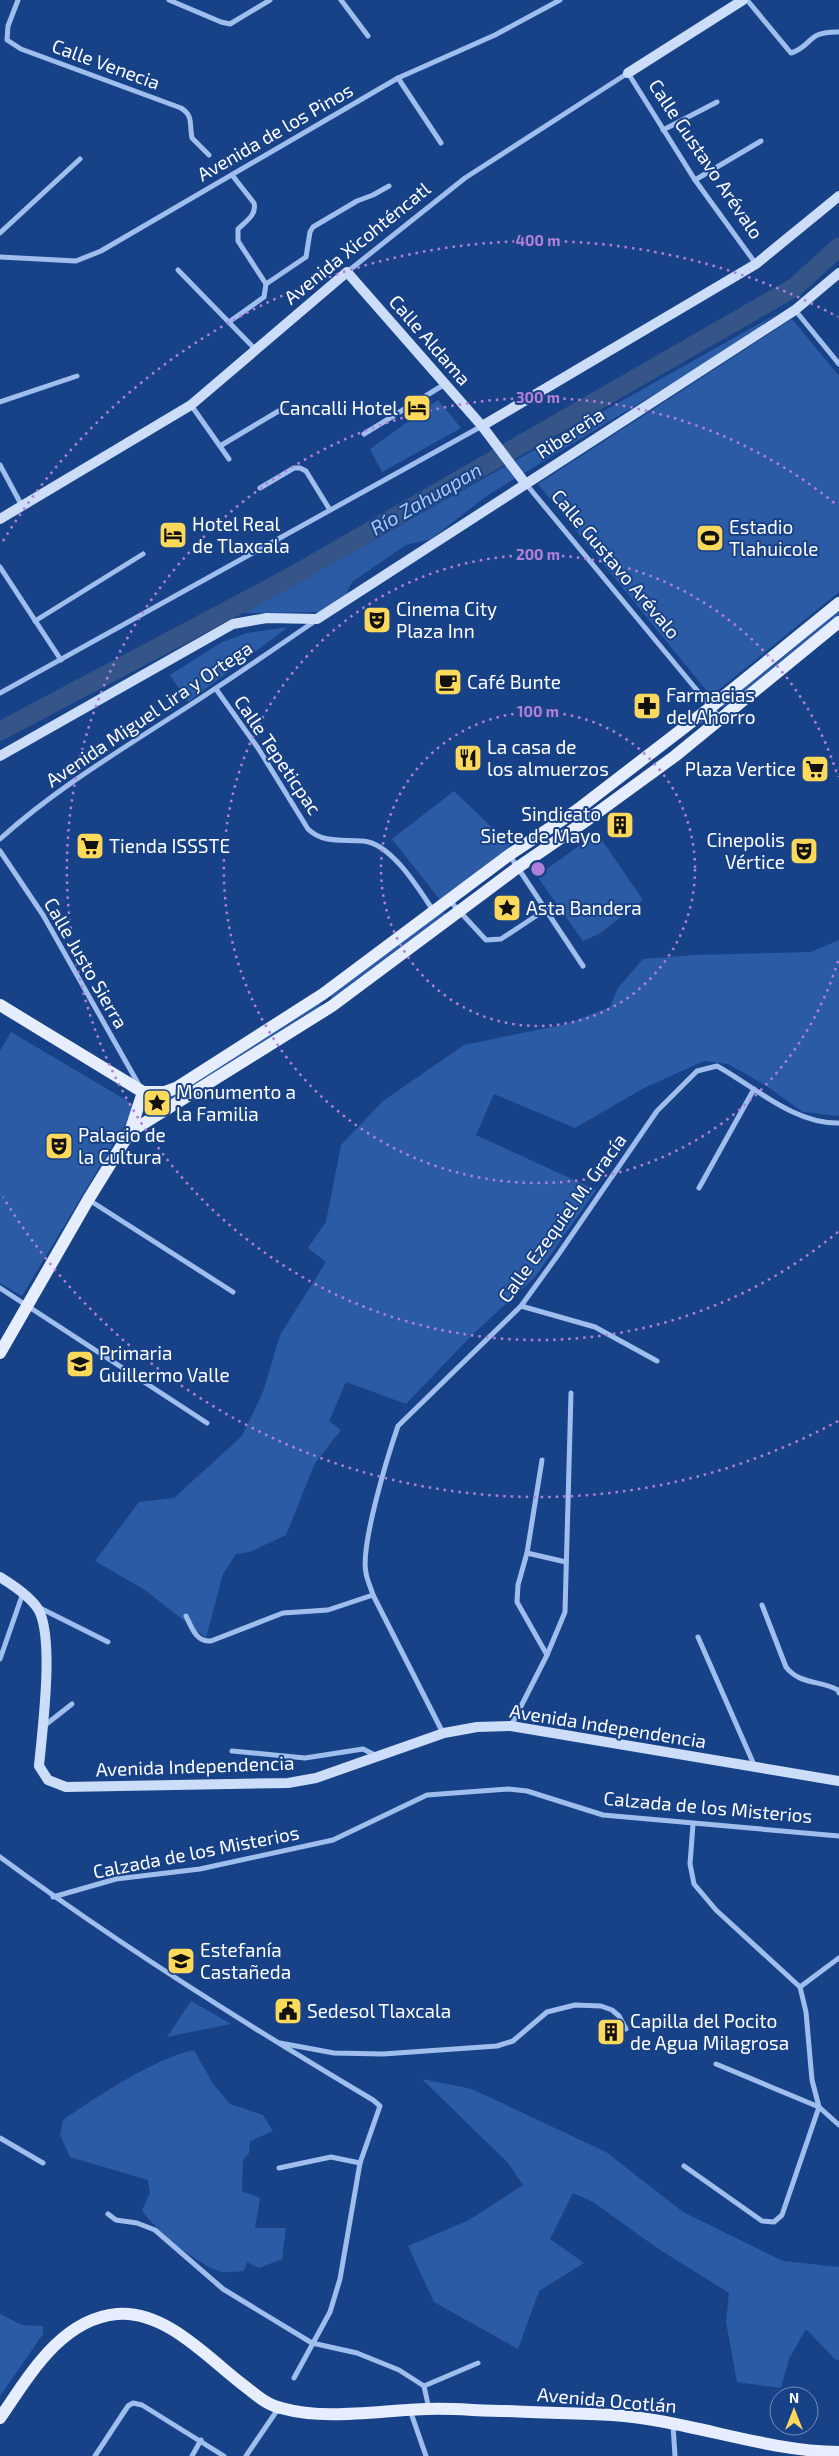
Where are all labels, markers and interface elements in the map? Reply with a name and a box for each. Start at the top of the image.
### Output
street label: Calle Venecia [49,33,163,94]
street label: Calle Gustavo Arévalo [644,74,768,243]
street label: Avenida de los Pinos [193,78,357,186]
street label: Avenida Xicohténcatl [279,176,435,309]
text: 400 m [516,231,560,249]
street label: Calle Aldama [385,290,476,390]
text: 300 m [516,388,560,406]
hotel icon: Cancalli Hotel [402,393,432,423]
place label: Cancalli Hotel [279,396,398,419]
street label: Ribereña [531,402,608,463]
water label: Río Zahuapan [366,457,485,540]
street label: Calle Gustavo Arévalo [547,484,686,643]
place label: Hotel Real de Tlaxcala [192,512,290,557]
place label: Estadio Tlahuicole [729,515,818,560]
hotel icon: Hotel Real de Tlaxcala [158,520,188,550]
sports icon: Estadio Tlahuicole [695,523,725,553]
text: 200 m [516,545,560,563]
place label: Cinema City Plaza Inn [396,597,497,642]
theatre icon: Cinema City Plaza Inn [362,605,392,635]
street label: Avenida Miguel Lira y Ortega [41,636,256,791]
cafe icon: Café Bunte [433,667,463,697]
place label: Café Bunte [467,670,561,693]
place label: Farmacias del Ahorro [666,683,755,728]
street label: Calle Tepeticpac [230,691,327,819]
pharmacy icon: Farmacias del Ahorro [632,691,662,721]
text: 100 m [517,702,559,720]
place label: La casa de los almuerzos [487,735,609,780]
restaurant icon: La casa de los almuerzos [453,743,483,773]
supermarket icon: Plaza Vertice [800,754,830,784]
place label: Plaza Vertice [685,757,796,780]
place label: Sindicato Siete de Mayo [481,802,601,847]
building icon: Sindicato Siete de Mayo [605,810,635,840]
place label: Cinepolis Vértice [706,828,785,873]
supermarket icon: Tienda ISSSTE [75,831,105,861]
place label: Tienda ISSSTE [109,834,230,857]
theatre icon: Cinepolis Vértice [789,836,819,866]
centre of rings [529,860,547,878]
street label: Calle Justo Sierra [40,893,133,1032]
place icon: Asta Bandera [492,893,522,923]
place label: Asta Bandera [526,896,642,919]
place label: Monumento a la Familia [176,1080,296,1125]
place icon: Monumento a la Familia [142,1088,172,1118]
place label: Palacio de la Cultura [78,1123,166,1168]
street label: Calle Ezequiel M. Gracía [493,1129,631,1307]
theatre icon: Palacio de la Cultura [44,1131,74,1161]
place label: Primaria Guillermo Valle [99,1341,230,1386]
school or university icon: Primaria Guillermo Valle [65,1349,95,1379]
street label: Avenida Independencia [508,1699,708,1752]
street label: Avenida Independencia [95,1751,295,1780]
street label: Calzada de los Misterios [603,1786,813,1827]
street label: Calzada de los Misterios [91,1820,301,1883]
place label: Estefanía Castañeda [200,1938,291,1983]
school or university icon: Estefanía Castañeda [166,1946,196,1976]
public building icon: Sedesol Tlaxcala [273,1996,303,2026]
place label: Sedesol Tlaxcala [307,1999,451,2022]
place label: Capilla del Pocito de Agua Milagrosa [630,2009,789,2054]
building icon: Capilla del Pocito de Agua Milagrosa [596,2017,626,2047]
street label: Avenida Ocotlán [536,2382,678,2417]
north arrow [769,2386,819,2436]
text: N [789,2389,799,2406]

